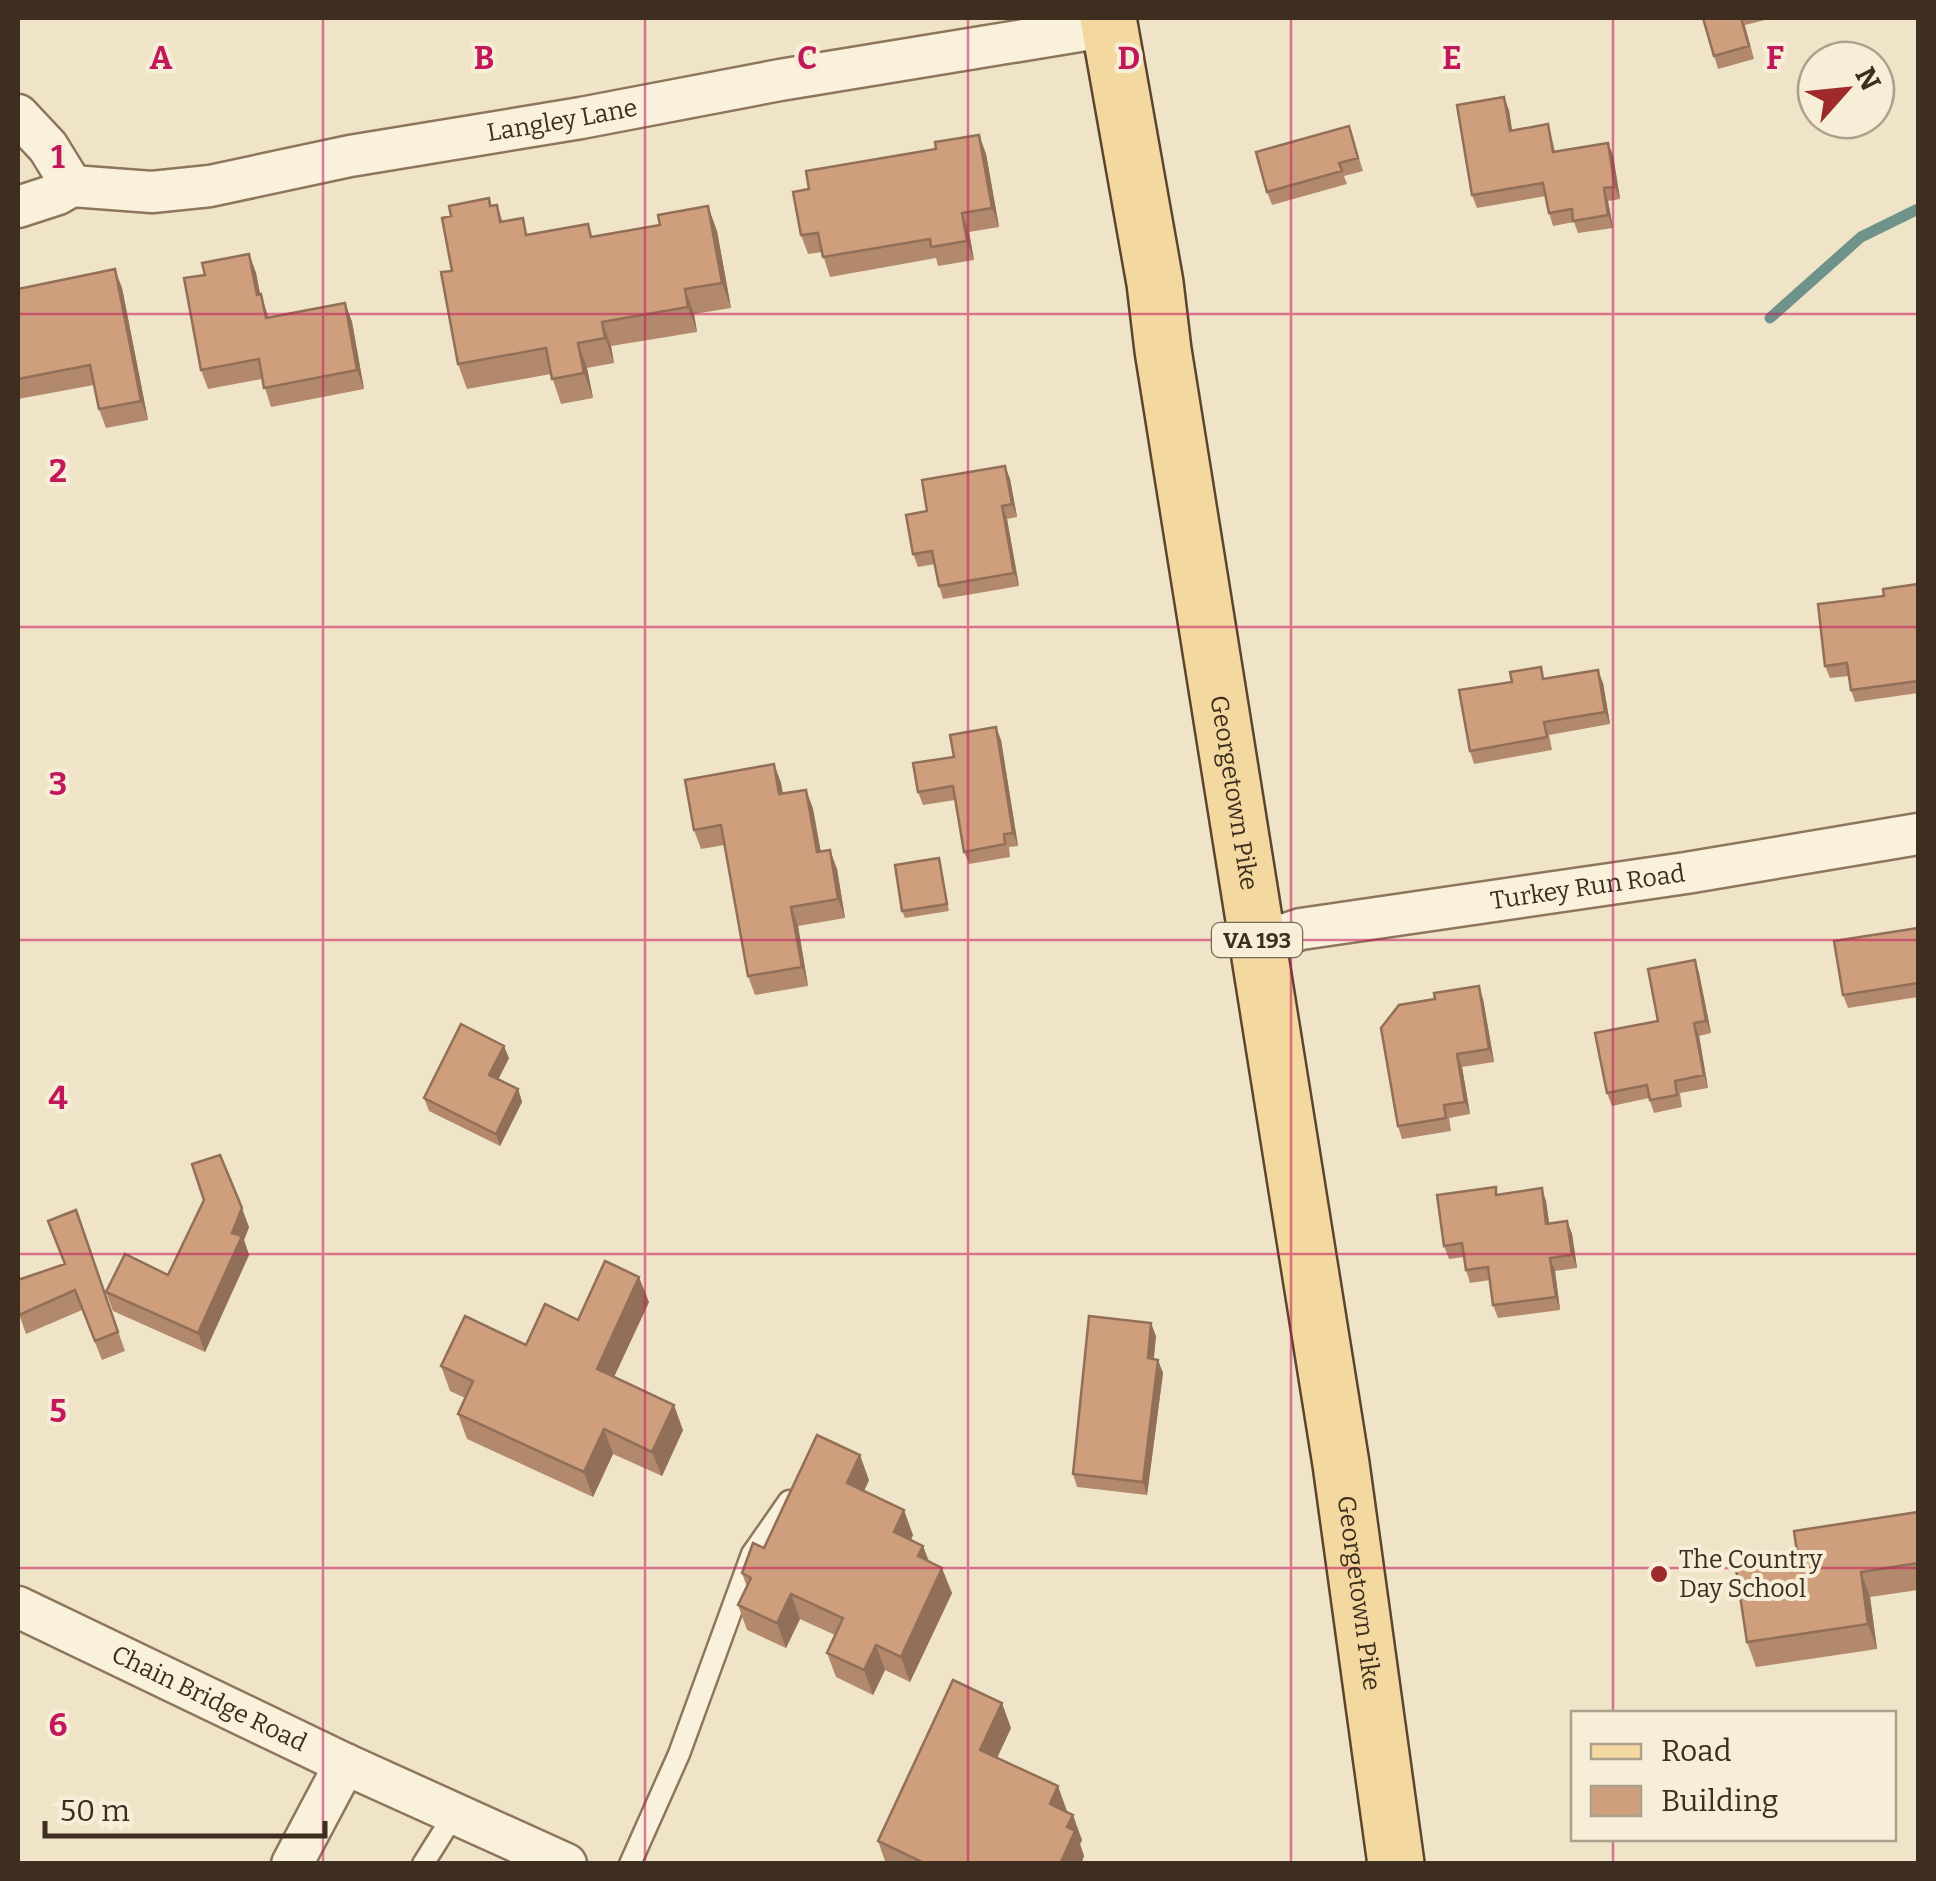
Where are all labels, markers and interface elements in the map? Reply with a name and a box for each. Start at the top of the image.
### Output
text: A [150,39,173,77]
text: B [474,39,494,77]
text: C [797,39,817,77]
text: D [1118,39,1140,77]
text: E [1442,39,1462,77]
text: F [1766,39,1784,77]
north arrow [1796,40,1896,140]
text: N [1848,62,1887,96]
street label: Langley Lane [485,93,640,148]
text: 1 [51,138,65,176]
text: 2 [49,452,67,490]
street label: Georgetown Pike [1203,693,1264,892]
text: 3 [49,765,67,803]
street label: Turkey Run Road [1489,858,1687,916]
road number: VA 193 [1212,923,1302,957]
text: 4 [48,1079,68,1117]
text: 5 [49,1392,67,1430]
street label: Georgetown Pike [1330,1494,1387,1693]
place label: The Country Day School [1679,1545,1823,1604]
marker: The Country Day School [1648,1563,1670,1585]
street label: Chain Bridge Road [107,1639,312,1758]
text: 6 [49,1706,68,1744]
legend [1571,1711,1896,1841]
text: Road [1661,1733,1732,1769]
scale bar [45,1776,325,1838]
text: Building [1661,1783,1779,1819]
text: 50 m [60,1793,130,1829]

